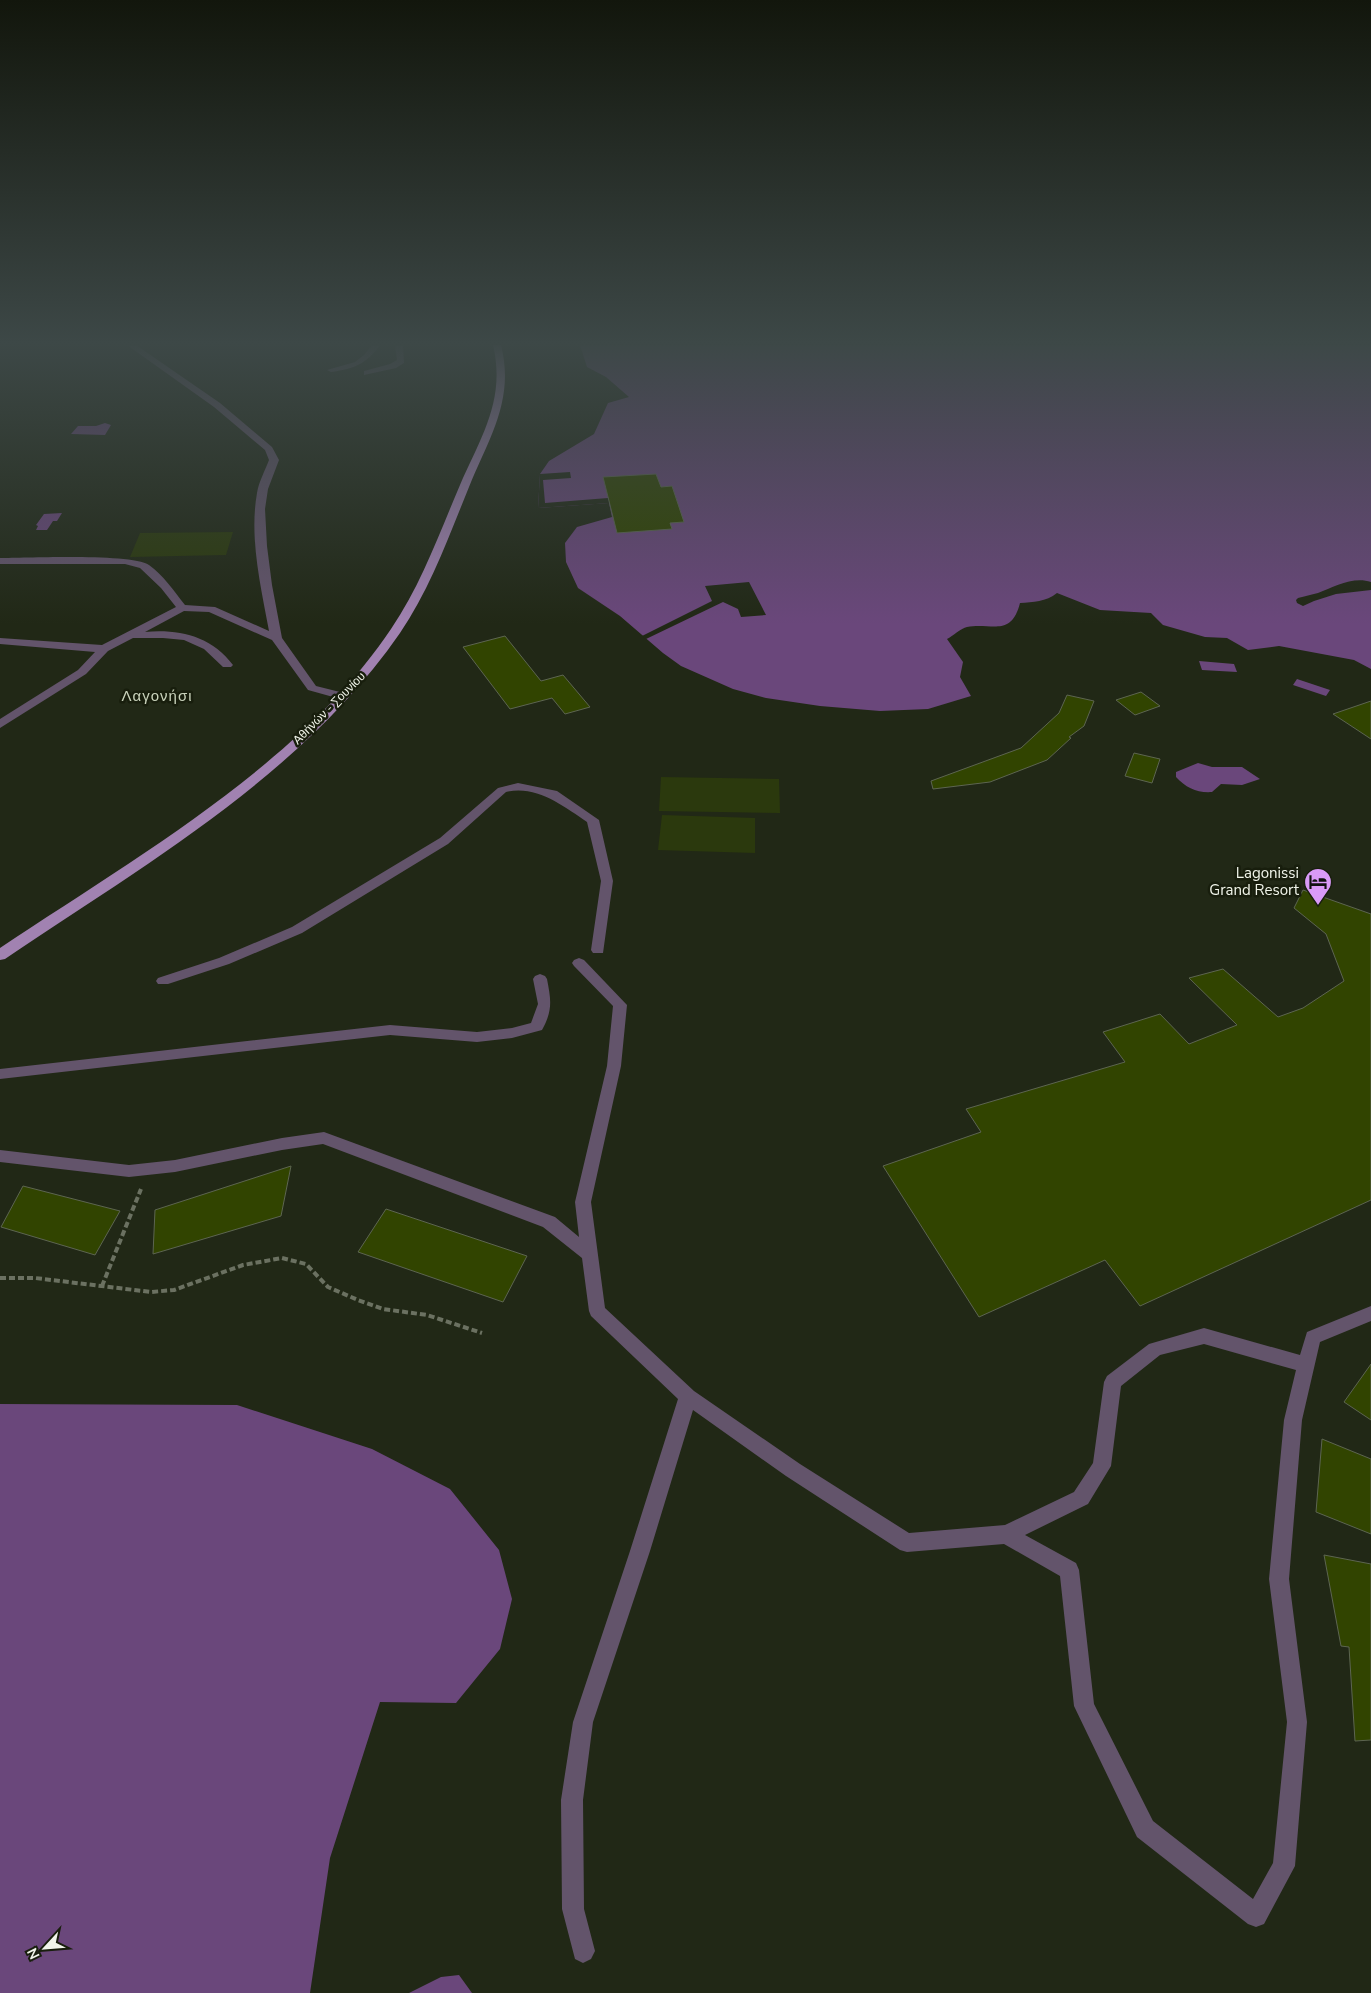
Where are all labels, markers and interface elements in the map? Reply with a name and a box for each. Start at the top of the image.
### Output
street label: Αθήνών - Σουνίου [289,668,369,748]
district label: Λαγονήσι [122,686,192,706]
place label: Lagonissi Grand Resort [1209,863,1300,900]
hotel icon: Lagonissi Grand Resort [1303,867,1333,906]
north arrow [20,1923,70,1973]
text: N [23,1945,45,1962]

